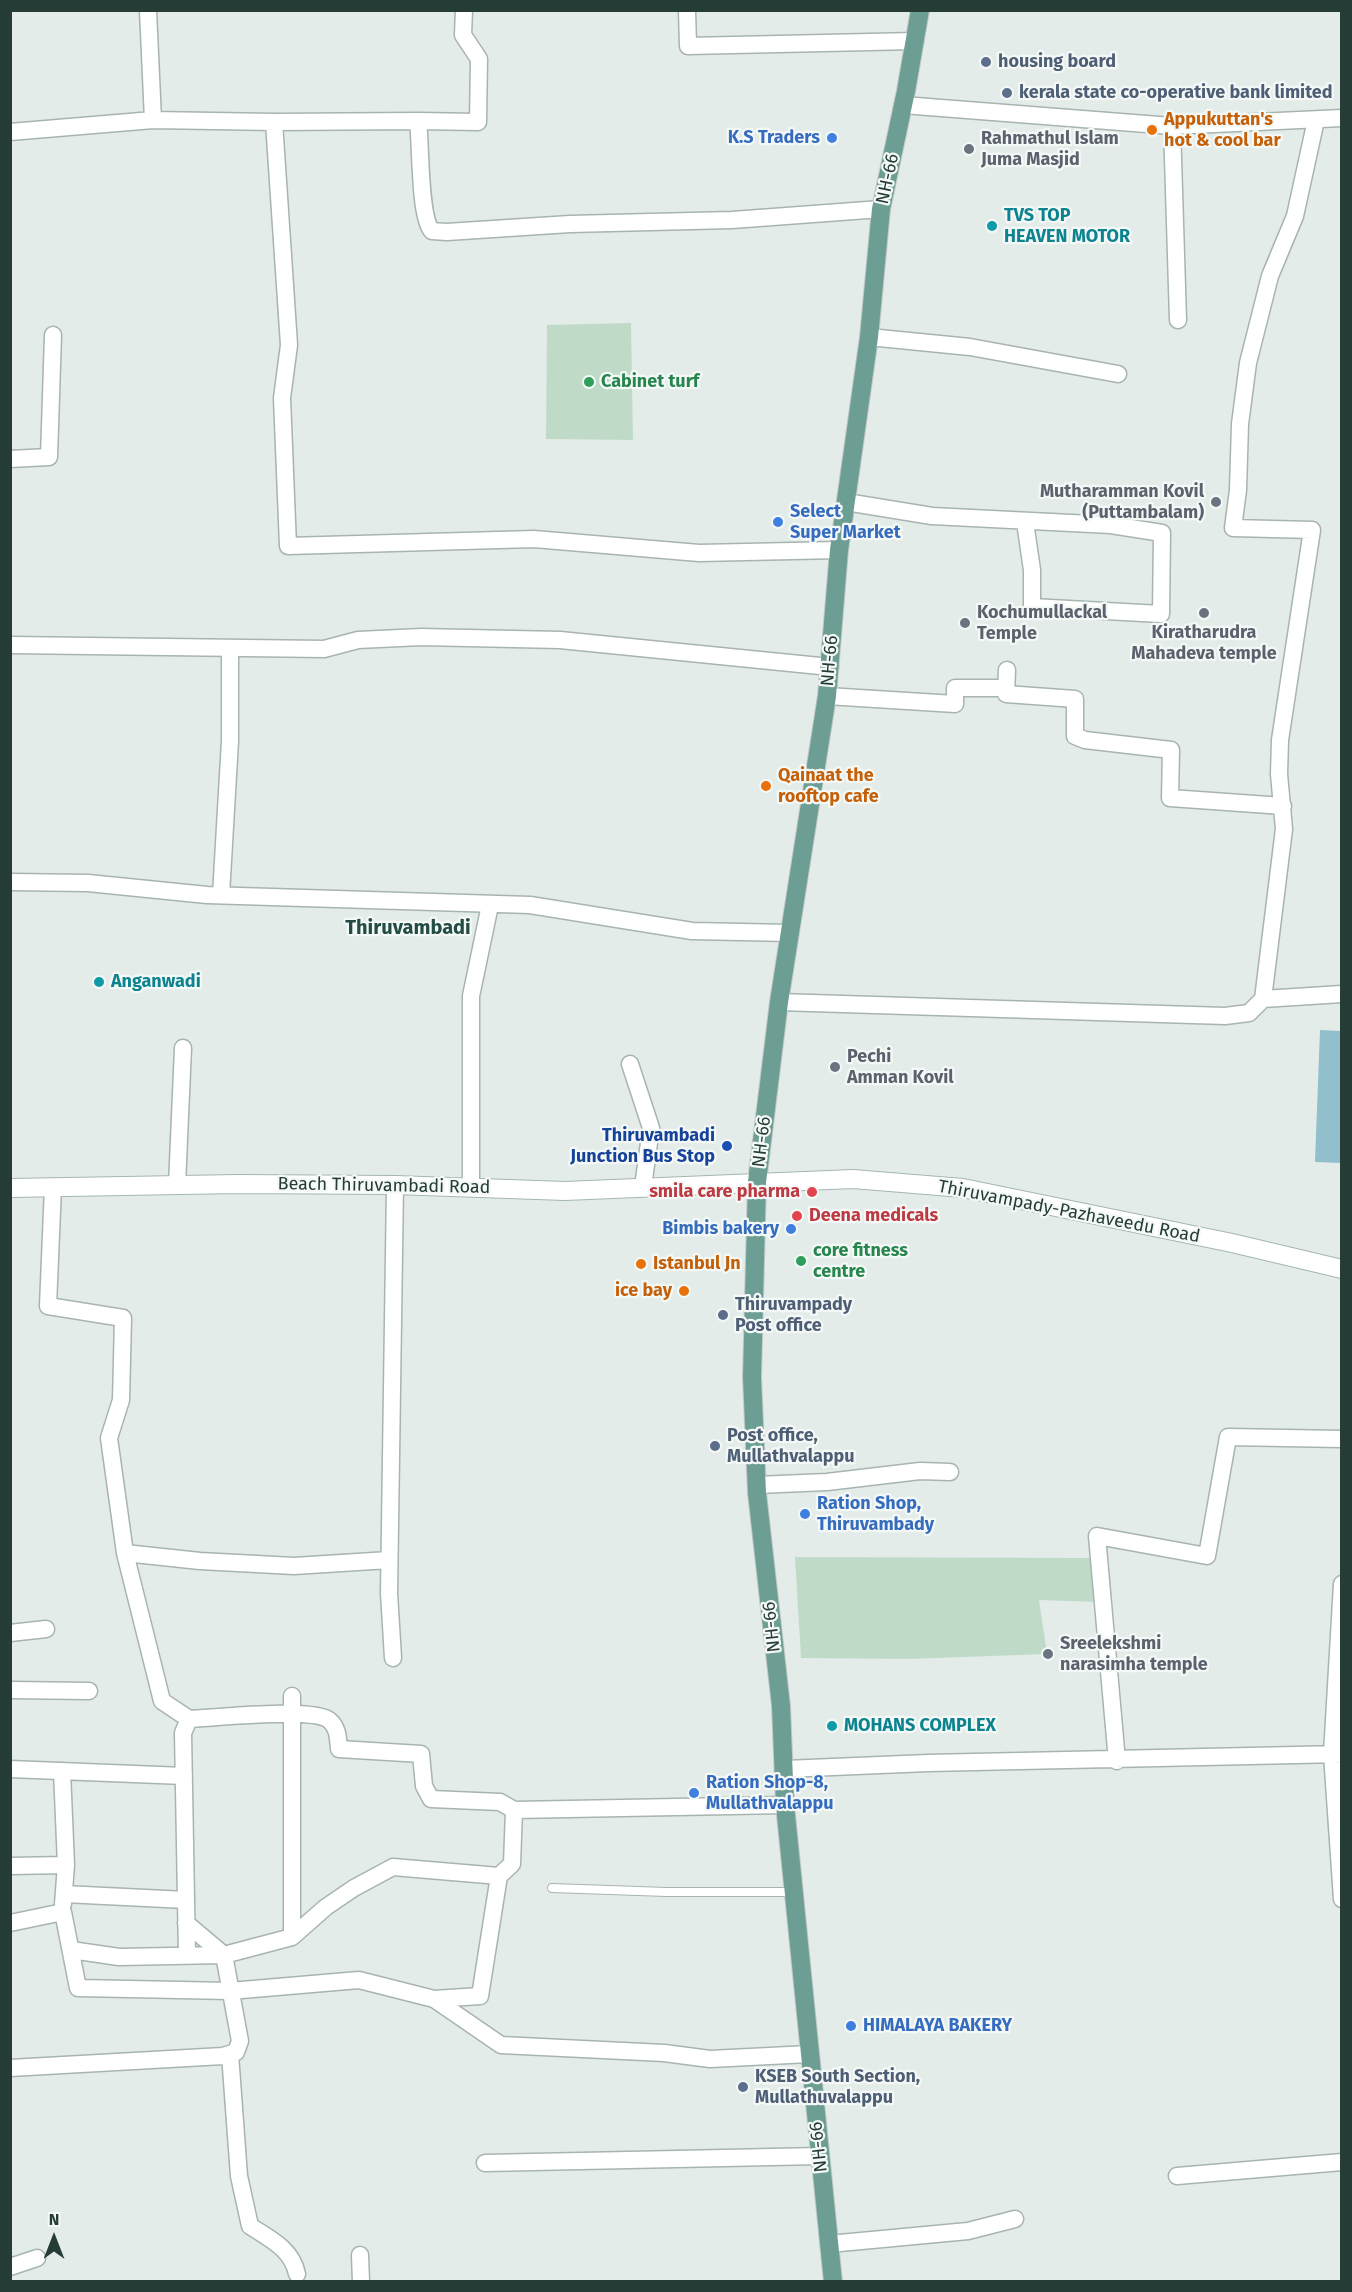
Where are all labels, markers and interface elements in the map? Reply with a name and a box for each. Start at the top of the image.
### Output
place label: housing board [998,51,1116,73]
marker: housing board [979,55,993,69]
place label: kerala state co-operative bank limited [1019,82,1333,104]
marker: kerala state co-operative bank limited [1000,86,1014,100]
place label: Appukuttan's hot & cool bar [1164,109,1281,152]
marker: Appukuttan's hot & cool bar [1145,123,1159,137]
place label: K.S Traders [728,127,820,149]
place label: Rahmathul Islam Juma Masjid [981,128,1119,170]
marker: K.S Traders [825,131,839,145]
marker: Rahmathul Islam Juma Masjid [962,142,976,156]
street label: NH-66 [872,152,904,206]
place label: TVS TOP HEAVEN MOTOR [1004,205,1130,248]
marker: TVS TOP HEAVEN MOTOR [985,219,999,233]
place label: Cabinet turf [601,371,699,393]
marker: Cabinet turf [582,375,596,389]
place label: Mutharamman Kovil (Puttambalam) [1040,481,1204,524]
marker: Mutharamman Kovil (Puttambalam) [1209,495,1223,509]
place label: Select Super Market [790,501,901,544]
marker: Select Super Market [771,515,785,529]
place label: Kochumullackal Temple [977,602,1107,644]
marker: Kiratharudra Mahadeva temple [1197,606,1211,620]
marker: Kochumullackal Temple [958,616,972,630]
place label: Kiratharudra Mahadeva temple [1131,622,1277,664]
street label: NH-66 [817,635,843,687]
place label: Qainaat the rooftop cafe [778,765,879,808]
marker: Qainaat the rooftop cafe [759,779,773,793]
district label: Thiruvambadi [345,916,471,940]
place label: Anganwadi [111,971,201,993]
marker: Anganwadi [92,975,106,989]
place label: Pechi Amman Kovil [847,1046,954,1088]
marker: Pechi Amman Kovil [828,1060,842,1074]
street label: NH-66 [748,1115,776,1169]
place label: Thiruvambadi Junction Bus Stop [570,1125,715,1168]
marker: Thiruvambadi Junction Bus Stop [720,1139,734,1153]
street label: Beach Thiruvambadi Road [277,1173,491,1199]
street label: Thiruvampady-Pazhaveedu Road [936,1176,1202,1248]
place label: smila care pharma [649,1181,800,1203]
marker: smila care pharma [805,1185,819,1199]
place label: Deena medicals [809,1205,938,1227]
marker: Deena medicals [790,1209,804,1223]
place label: Bimbis bakery [662,1218,779,1240]
marker: Bimbis bakery [784,1222,798,1236]
place label: core fitness centre [813,1240,908,1282]
place label: Istanbul Jn [653,1253,741,1275]
marker: core fitness centre [794,1254,808,1268]
marker: Istanbul Jn [634,1257,648,1271]
place label: ice bay [615,1280,672,1302]
marker: ice bay [677,1284,691,1298]
place label: Thiruvampady Post office [735,1294,852,1336]
marker: Thiruvampady Post office [716,1308,730,1322]
place label: Post office, Mullathvalappu [727,1425,855,1468]
marker: Post office, Mullathvalappu [708,1439,722,1453]
place label: Ration Shop, Thiruvambady [817,1493,934,1536]
marker: Ration Shop, Thiruvambady [798,1507,812,1521]
street label: NH-66 [759,1601,785,1653]
place label: Sreelekshmi narasimha temple [1060,1633,1208,1676]
marker: Sreelekshmi narasimha temple [1041,1647,1055,1661]
place label: MOHANS COMPLEX [844,1715,996,1737]
marker: MOHANS COMPLEX [825,1719,839,1733]
place label: Ration Shop-8, Mullathvalappu [706,1772,834,1814]
marker: Ration Shop-8, Mullathvalappu [687,1786,701,1800]
place label: HIMALAYA BAKERY [863,2015,1012,2037]
marker: HIMALAYA BAKERY [844,2019,858,2033]
place label: KSEB South Section, Mullathuvalappu [755,2066,920,2108]
marker: KSEB South Section, Mullathuvalappu [736,2080,750,2094]
street label: NH-66 [806,2121,832,2173]
north arrow [24,2208,84,2268]
text: N [49,2210,59,2229]

